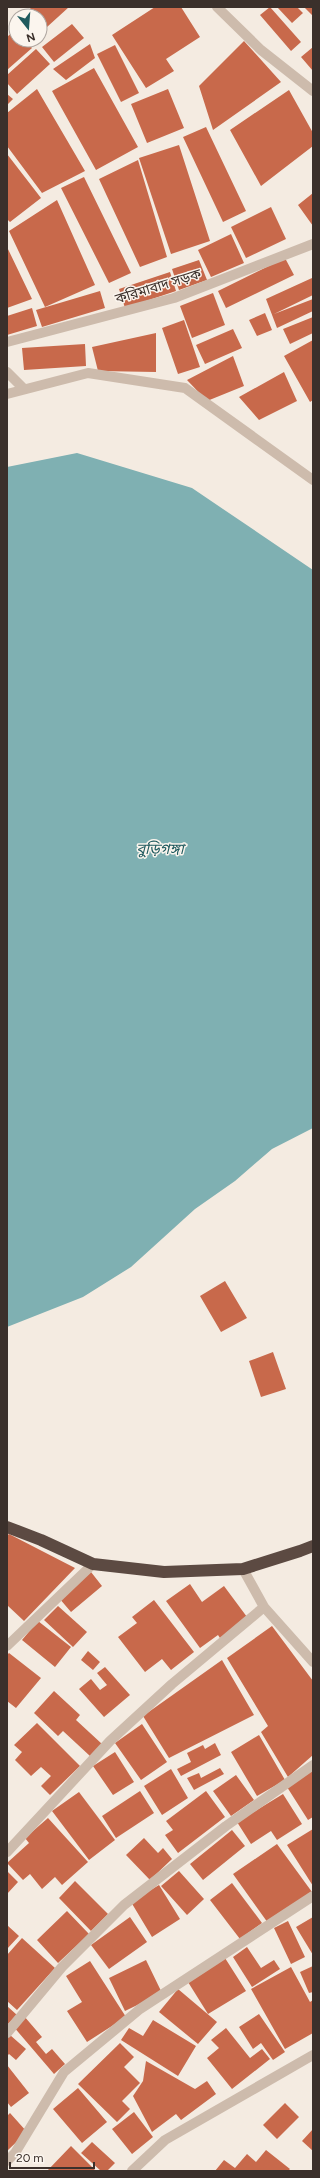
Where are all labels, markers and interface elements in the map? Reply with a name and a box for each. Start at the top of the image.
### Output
north arrow [8,8,48,48]
text: N [25,30,37,45]
street label: করিমাবাদ সড়ক [112,265,204,308]
water label: বুড়িগঙ্গা [136,840,187,858]
scale bar [10,2144,94,2170]
text: 20 m [16,2151,44,2165]

